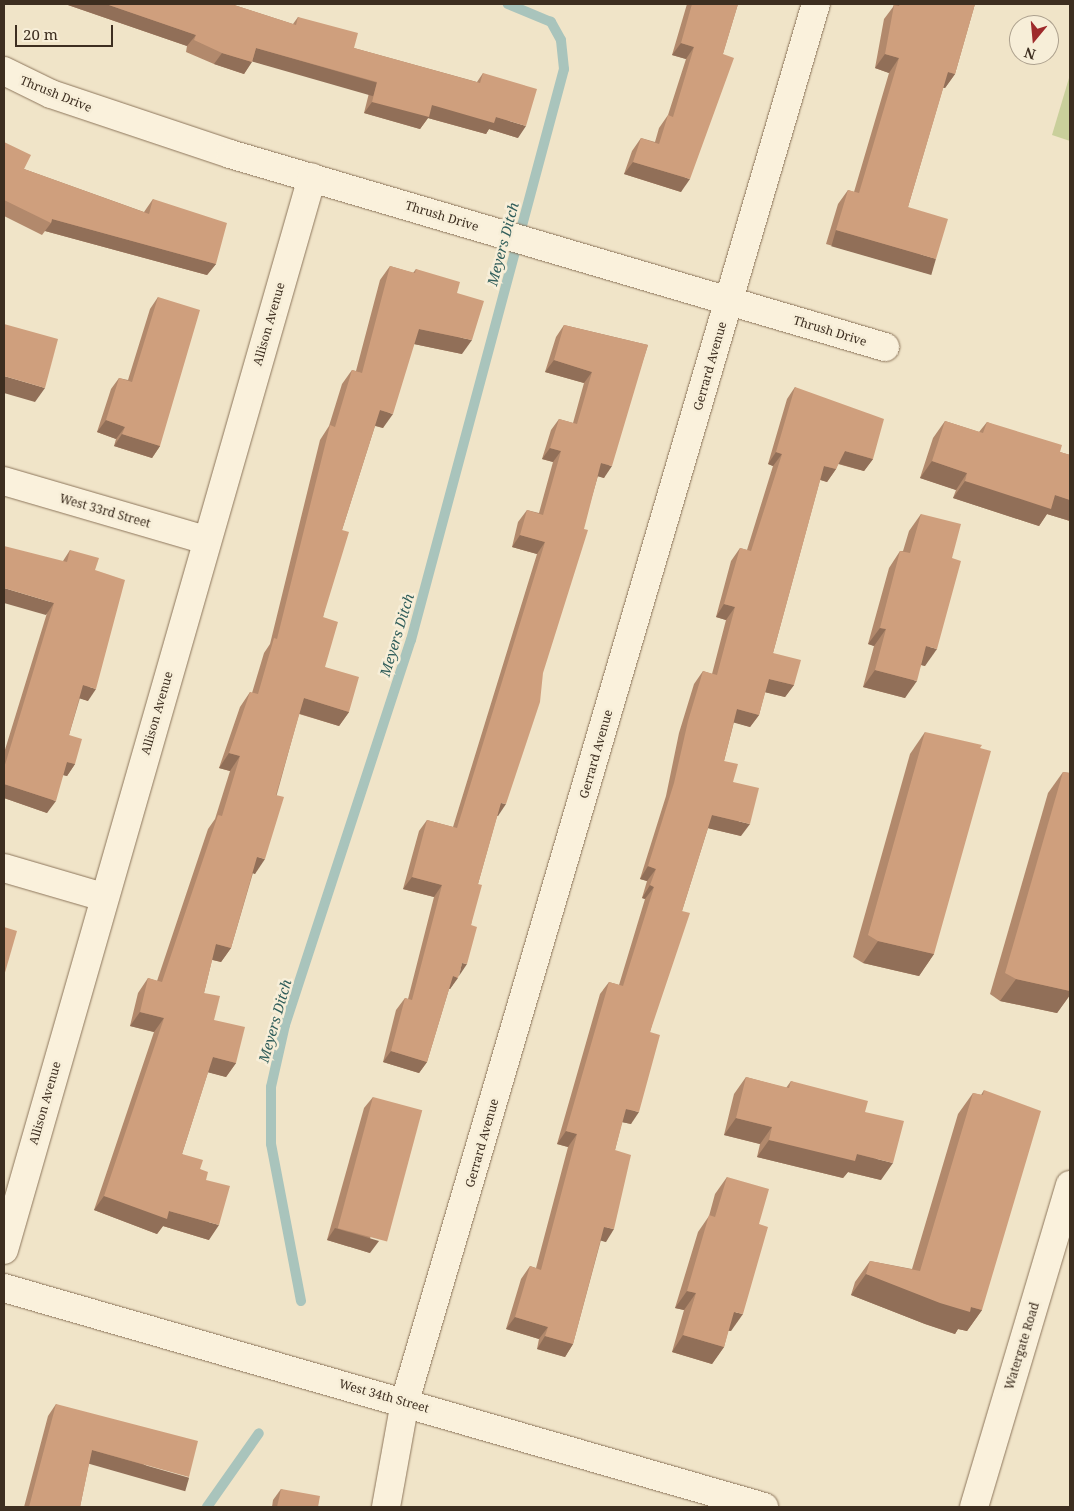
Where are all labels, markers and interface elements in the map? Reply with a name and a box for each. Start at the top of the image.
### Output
scale bar [18,15,115,47]
north arrow [1009,15,1059,65]
text: 20 m [23,24,58,44]
text: N [1022,43,1038,65]
street label: Thrush Drive [18,73,94,115]
street label: Thrush Drive [404,198,480,234]
water label: Meyers Ditch [484,200,522,288]
street label: Allison Avenue [250,281,288,367]
street label: Thrush Drive [792,313,868,349]
street label: Gerrard Avenue [690,320,730,412]
street label: West 33rd Street [58,491,152,531]
water label: Meyers Ditch [376,592,418,678]
street label: Allison Avenue [138,670,176,756]
street label: Gerrard Avenue [576,708,616,800]
water label: Meyers Ditch [255,977,295,1065]
street label: Allison Avenue [26,1060,64,1146]
street label: Gerrard Avenue [462,1097,502,1189]
street label: Watergate Road [1002,1301,1042,1391]
street label: West 34th Street [337,1376,431,1416]

